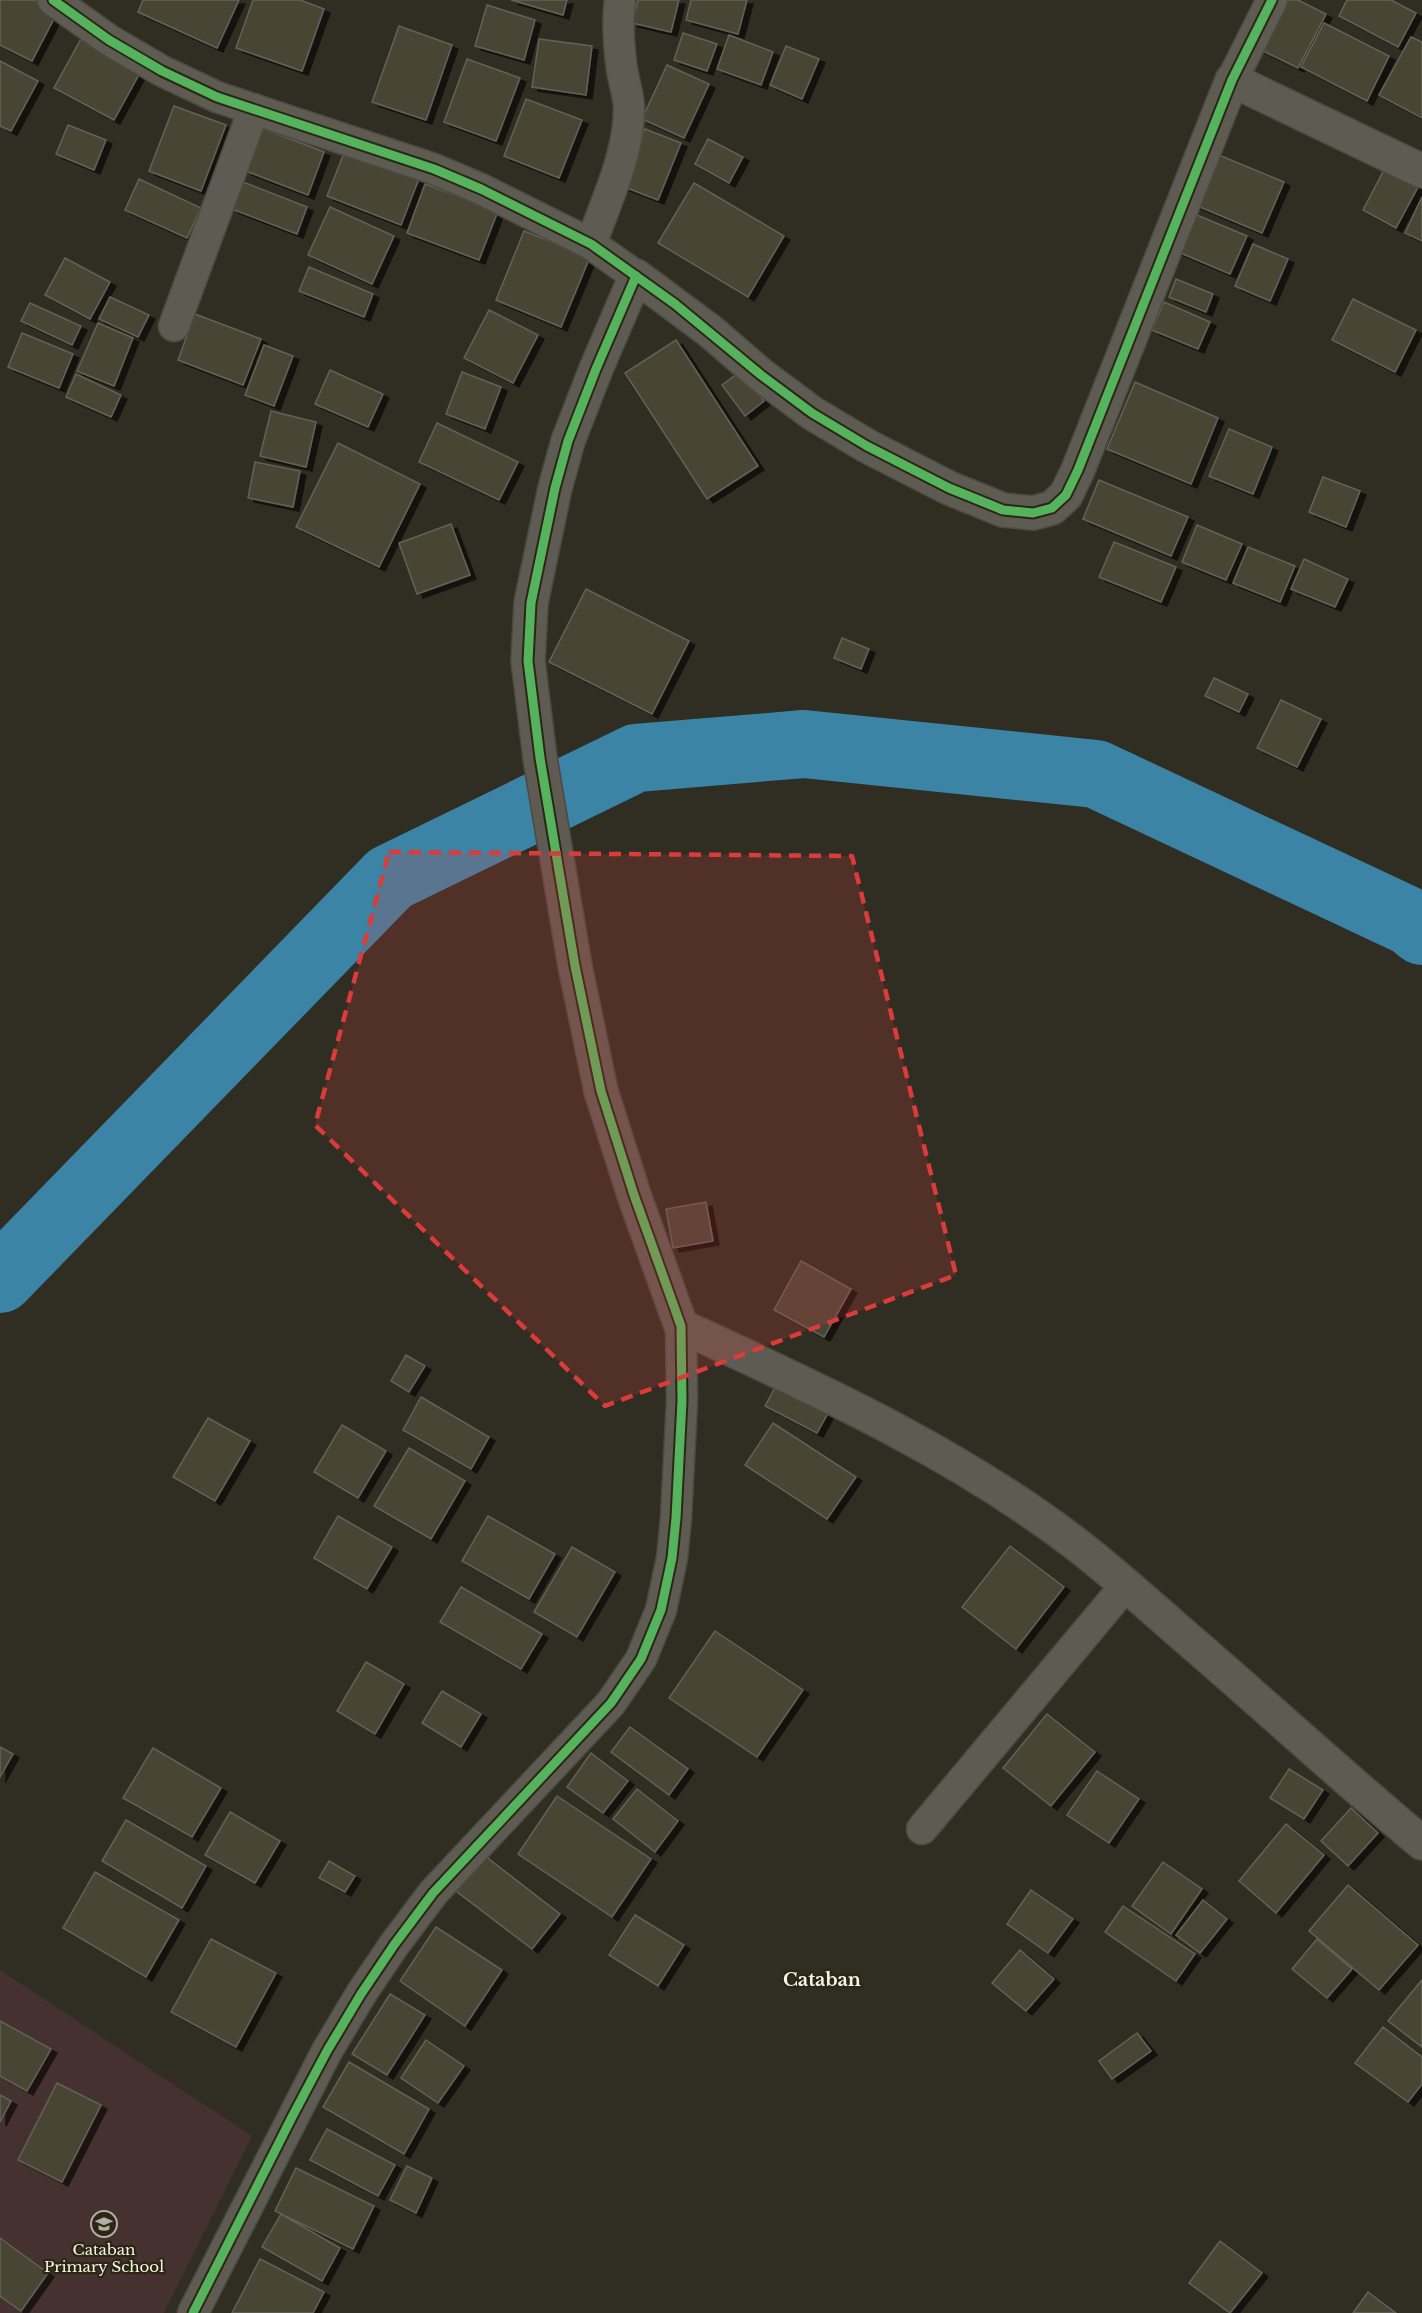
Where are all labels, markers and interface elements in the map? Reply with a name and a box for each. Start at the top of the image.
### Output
district label: Cataban [783,1969,861,1991]
school or university icon: Cataban Primary School [89,2209,119,2239]
place label: Cataban Primary School [44,2240,164,2276]

